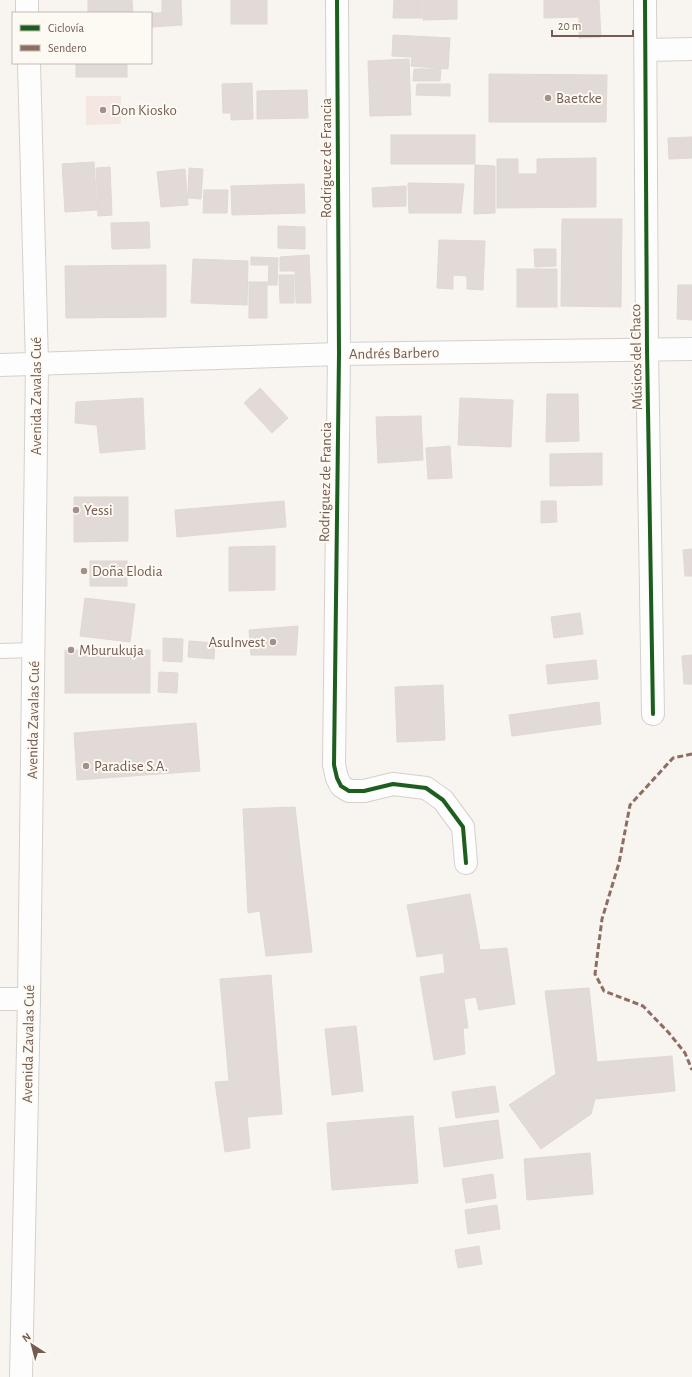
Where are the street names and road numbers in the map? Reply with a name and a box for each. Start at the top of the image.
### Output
street label: Rodriguez de Francia [319,98,334,218]
street label: Músicos del Chaco [628,304,645,410]
street label: Avenida Zavalas Cué [29,337,44,455]
street label: Andrés Barbero [349,345,439,362]
street label: Rodriguez de Francia [317,422,334,542]
street label: Avenida Zavalas Cué [25,661,42,779]
street label: Avenida Zavalas Cué [20,985,37,1103]

